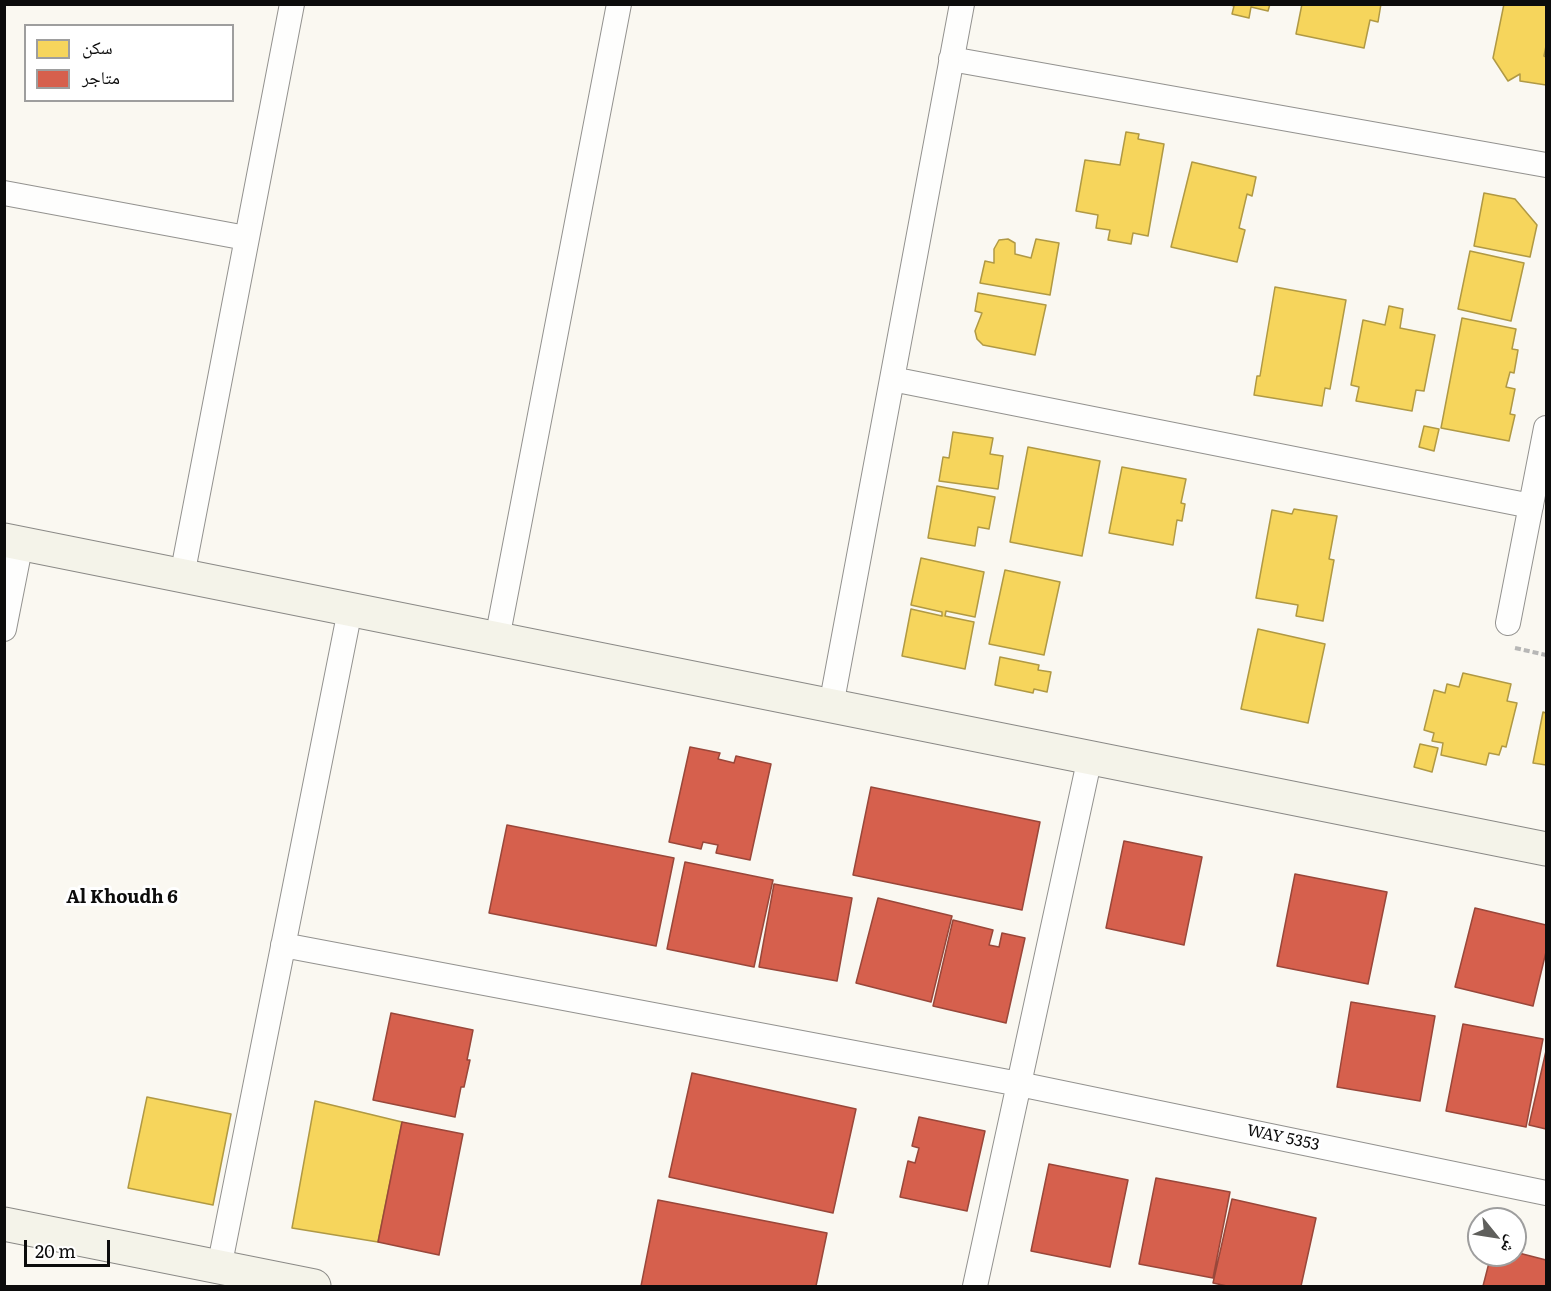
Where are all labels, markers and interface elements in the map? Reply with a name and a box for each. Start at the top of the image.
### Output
legend [24,24,234,102]
text: سكن [82,33,113,60]
text: متاجر [82,63,120,90]
district label: Al Khoudh 6 [66,887,178,909]
street label: WAY 5353 [1245,1121,1321,1155]
north arrow [1467,1207,1527,1267]
scale bar [27,1228,112,1266]
text: ش [1496,1232,1525,1258]
text: 20 m [35,1237,76,1264]

